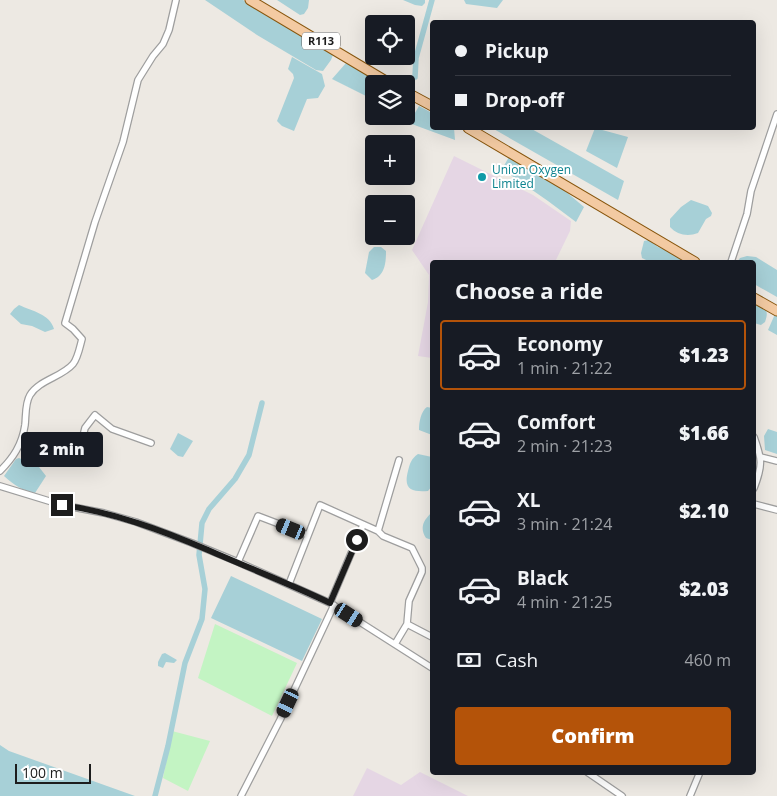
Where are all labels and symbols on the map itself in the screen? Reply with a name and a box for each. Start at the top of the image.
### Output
road number: R113 [302,32,340,49]
place label: Union Oxygen Limited [492,161,571,192]
marker: Union Oxygen Limited [476,171,488,183]
callout: 2 min [21,432,103,468]
route end [51,494,73,516]
car [274,516,307,542]
route start [346,529,368,551]
car [332,601,365,629]
car [274,686,301,720]
scale bar [15,761,91,784]

